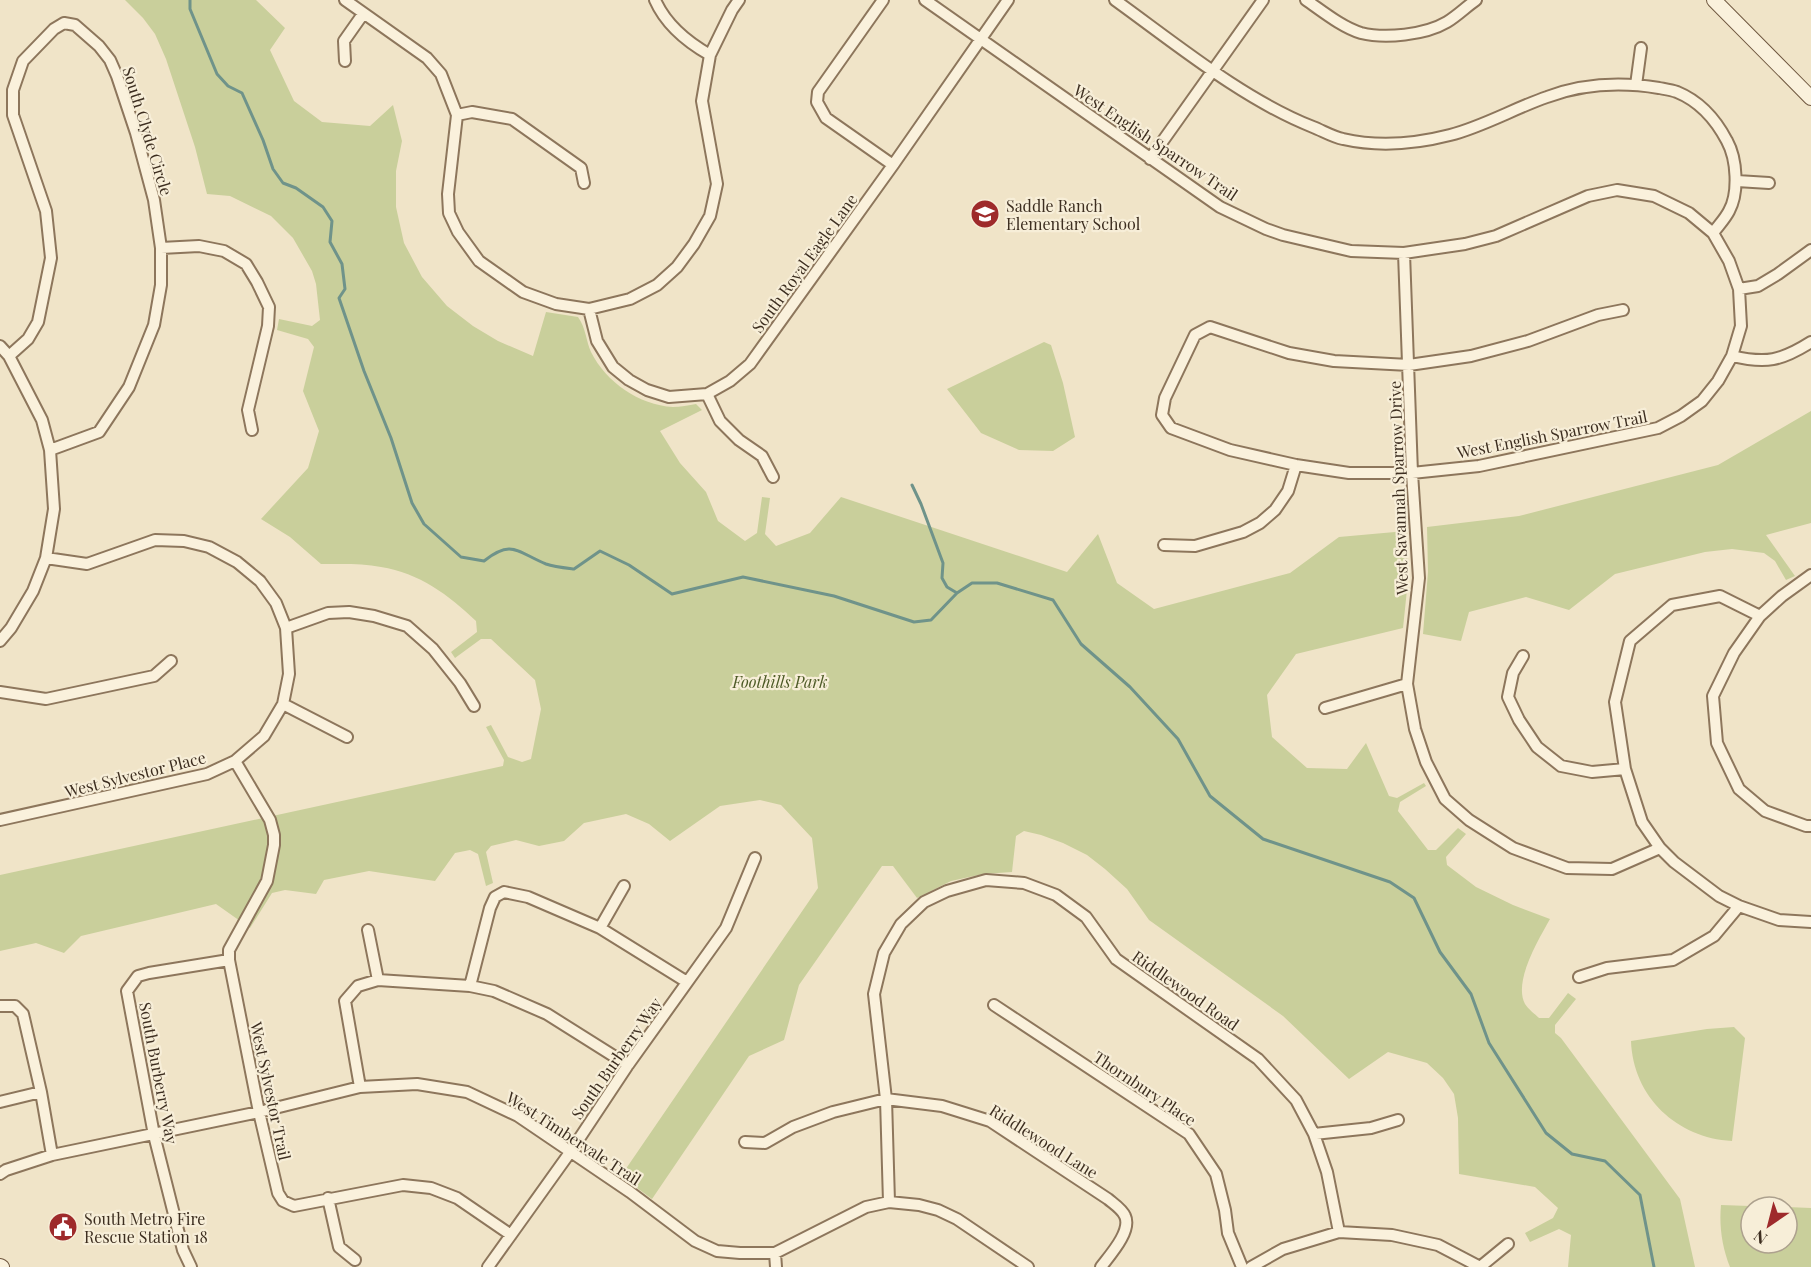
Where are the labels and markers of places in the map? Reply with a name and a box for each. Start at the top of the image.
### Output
place label: Saddle Ranch Elementary School [1006,195,1141,234]
school or university icon: Saddle Ranch Elementary School [969,198,1001,230]
place label: South Metro Fire Rescue Station 18 [84,1208,208,1247]
public building icon: South Metro Fire Rescue Station 18 [47,1211,79,1243]

